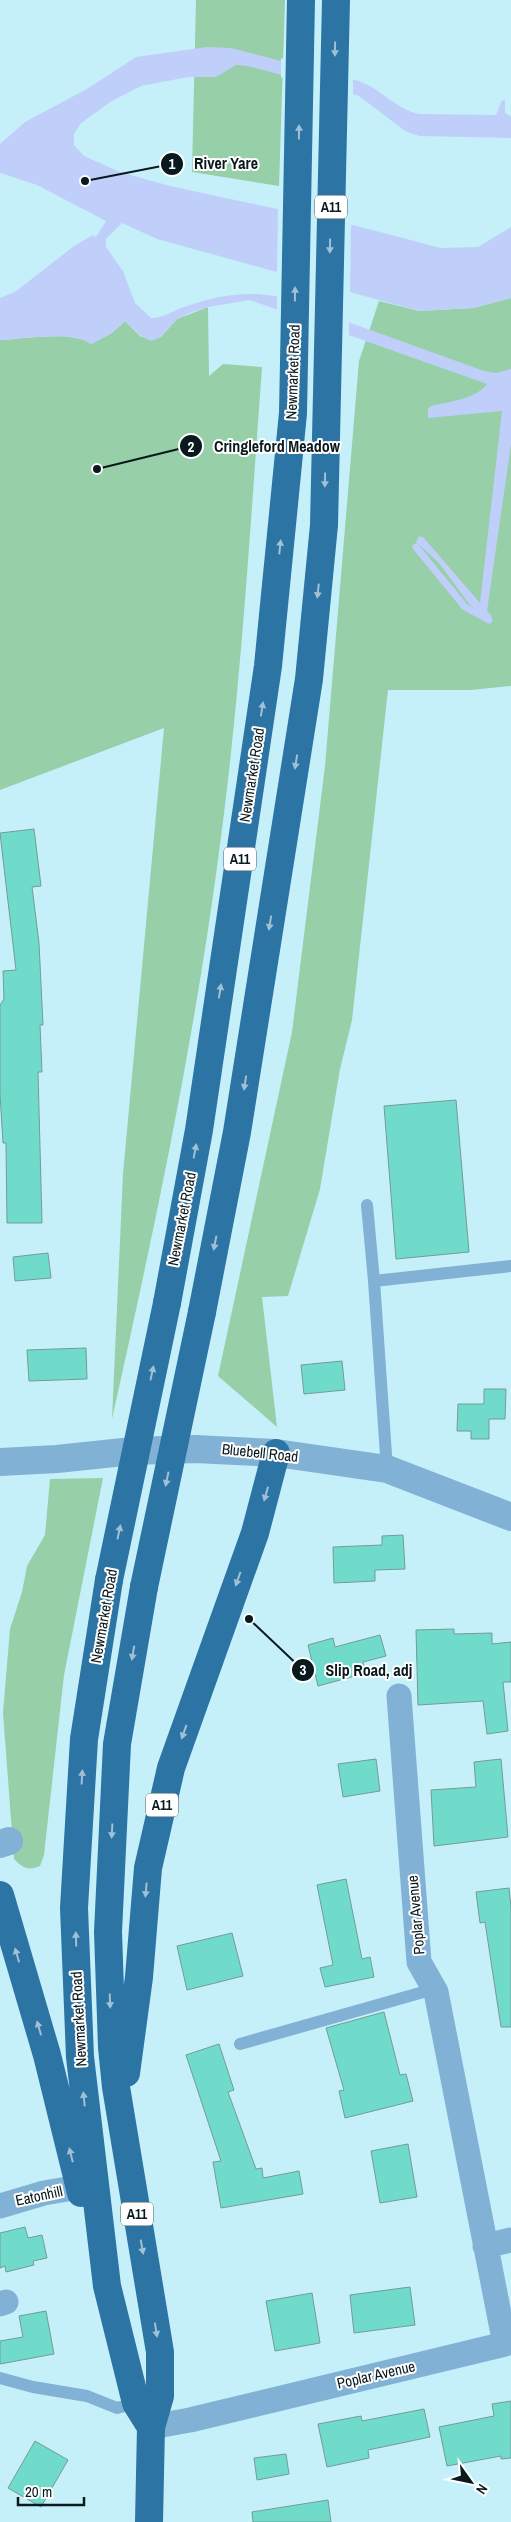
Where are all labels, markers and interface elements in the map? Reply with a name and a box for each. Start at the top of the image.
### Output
one-way arrow [331,41,339,57]
one-way arrow [295,123,303,139]
callout: River Yare [159,148,269,179]
text: River Yare [194,152,258,174]
text: 1 [169,153,176,174]
road number: A11 [315,196,347,218]
one-way arrow [326,238,334,254]
one-way arrow [292,286,300,302]
street label: Newmarket Road [280,324,305,420]
callout: Cringleford Meadow [179,431,350,462]
text: Cringleford Meadow [214,435,341,457]
text: 2 [188,436,195,457]
one-way arrow [321,472,329,488]
one-way arrow [276,539,284,555]
one-way arrow [314,583,322,599]
one-way arrow [258,701,266,717]
street label: Newmarket Road [234,726,269,823]
one-way arrow [291,754,299,770]
road number: A11 [224,848,256,871]
one-way arrow [266,915,274,931]
one-way arrow [216,982,224,998]
one-way arrow [240,1075,248,1091]
one-way arrow [191,1144,199,1159]
street label: Newmarket Road [162,1170,201,1268]
one-way arrow [211,1235,219,1251]
one-way arrow [148,1366,156,1381]
street label: Bluebell Road [221,1438,299,1467]
one-way arrow [163,1472,171,1487]
one-way arrow [262,1486,270,1501]
one-way arrow [115,1525,123,1540]
street label: Newmarket Road [85,1567,122,1665]
one-way arrow [234,1572,241,1587]
one-way arrow [128,1645,136,1661]
callout: Slip Road, adj [291,1655,422,1686]
text: 3 [300,1659,307,1680]
text: Slip Road, adj [326,1659,412,1681]
one-way arrow [180,1725,187,1740]
one-way arrow [78,1768,86,1784]
road number: A11 [146,1794,178,1816]
one-way arrow [107,1823,115,1839]
street label: Poplar Avenue [402,1874,429,1956]
one-way arrow [141,1882,149,1898]
one-way arrow [71,1931,79,1947]
one-way arrow [13,1947,21,1962]
street label: Newmarket Road [66,1971,91,2067]
one-way arrow [107,1993,115,2009]
one-way arrow [34,2021,42,2036]
one-way arrow [80,2091,88,2107]
one-way arrow [67,2147,75,2162]
street label: Eatonhill [13,2180,64,2211]
road number: A11 [121,2202,153,2226]
one-way arrow [139,2239,147,2255]
one-way arrow [153,2322,161,2338]
street label: Poplar Avenue [335,2355,417,2394]
north arrow [446,2457,496,2507]
scale bar [18,2474,84,2506]
text: 20 m [25,2481,52,2502]
text: N [472,2481,492,2497]

